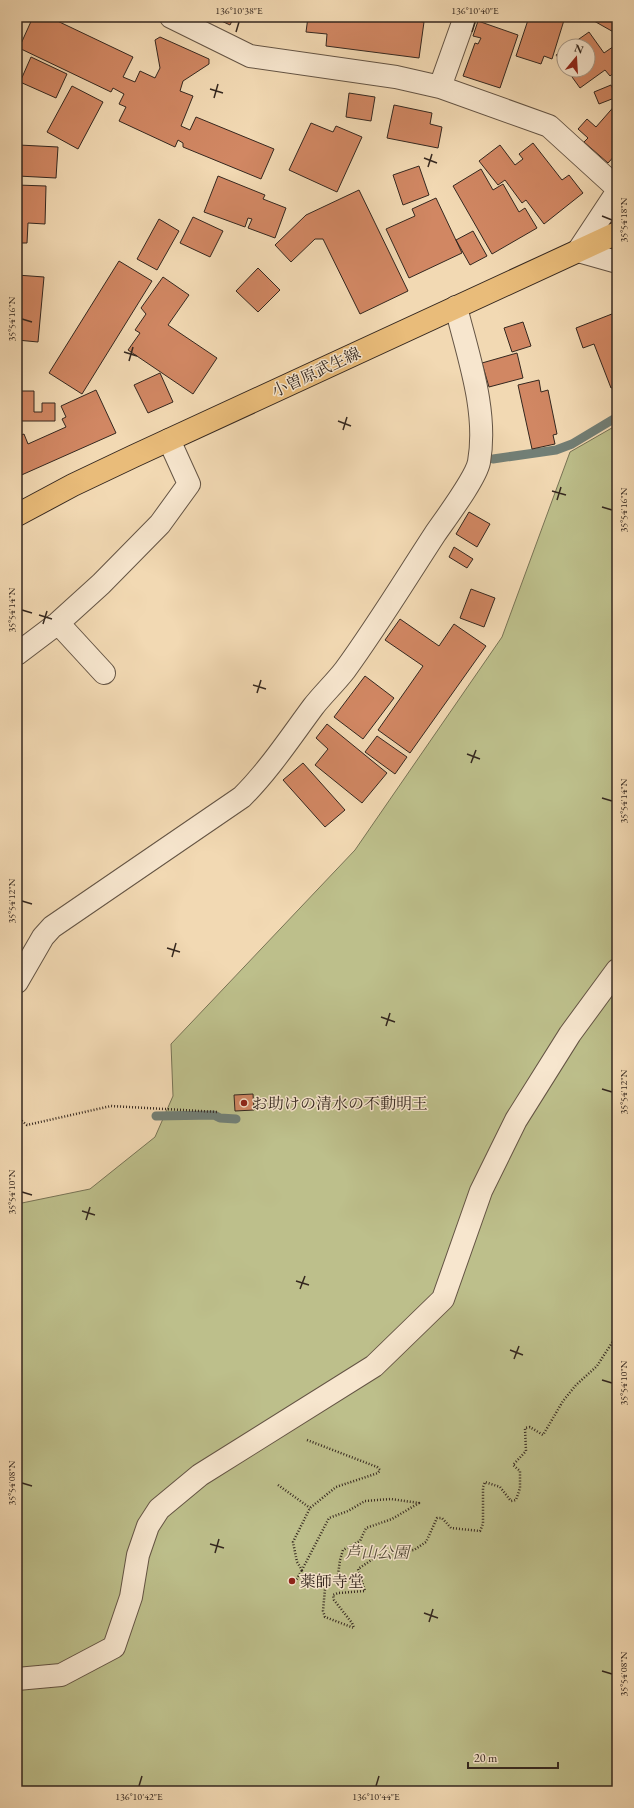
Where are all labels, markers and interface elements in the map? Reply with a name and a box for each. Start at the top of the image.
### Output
text: 136°10'38"E [215,4,263,17]
text: 136°10'40"E [451,4,499,17]
north arrow [556,38,596,78]
text: N [573,40,586,57]
text: 35°54'18"N [617,197,630,242]
text: 35°54'16"N [5,296,18,341]
street label: 小曽原武生線 [268,342,364,402]
text: 35°54'16"N [617,487,630,532]
text: 35°54'14"N [5,587,18,632]
text: 35°54'14"N [617,778,630,823]
text: 35°54'12"N [5,878,18,923]
text: 35°54'12"N [617,1069,630,1114]
place label: お助けの清水の不動明王 [252,1093,428,1114]
marker: お助けの清水の不動明王 [239,1098,249,1108]
text: 35°54'10"N [5,1169,18,1214]
text: 35°54'10"N [617,1360,630,1405]
text: 35°54'08"N [5,1460,18,1505]
park label: 芦山公園 [345,1542,412,1563]
place label: 薬師寺堂 [300,1571,364,1592]
marker: 薬師寺堂 [287,1576,297,1586]
text: 35°54'08"N [617,1651,630,1696]
scale bar [468,1744,558,1770]
text: 20 m [474,1750,498,1766]
text: 136°10'42"E [115,1790,163,1803]
text: 136°10'44"E [352,1790,400,1803]

